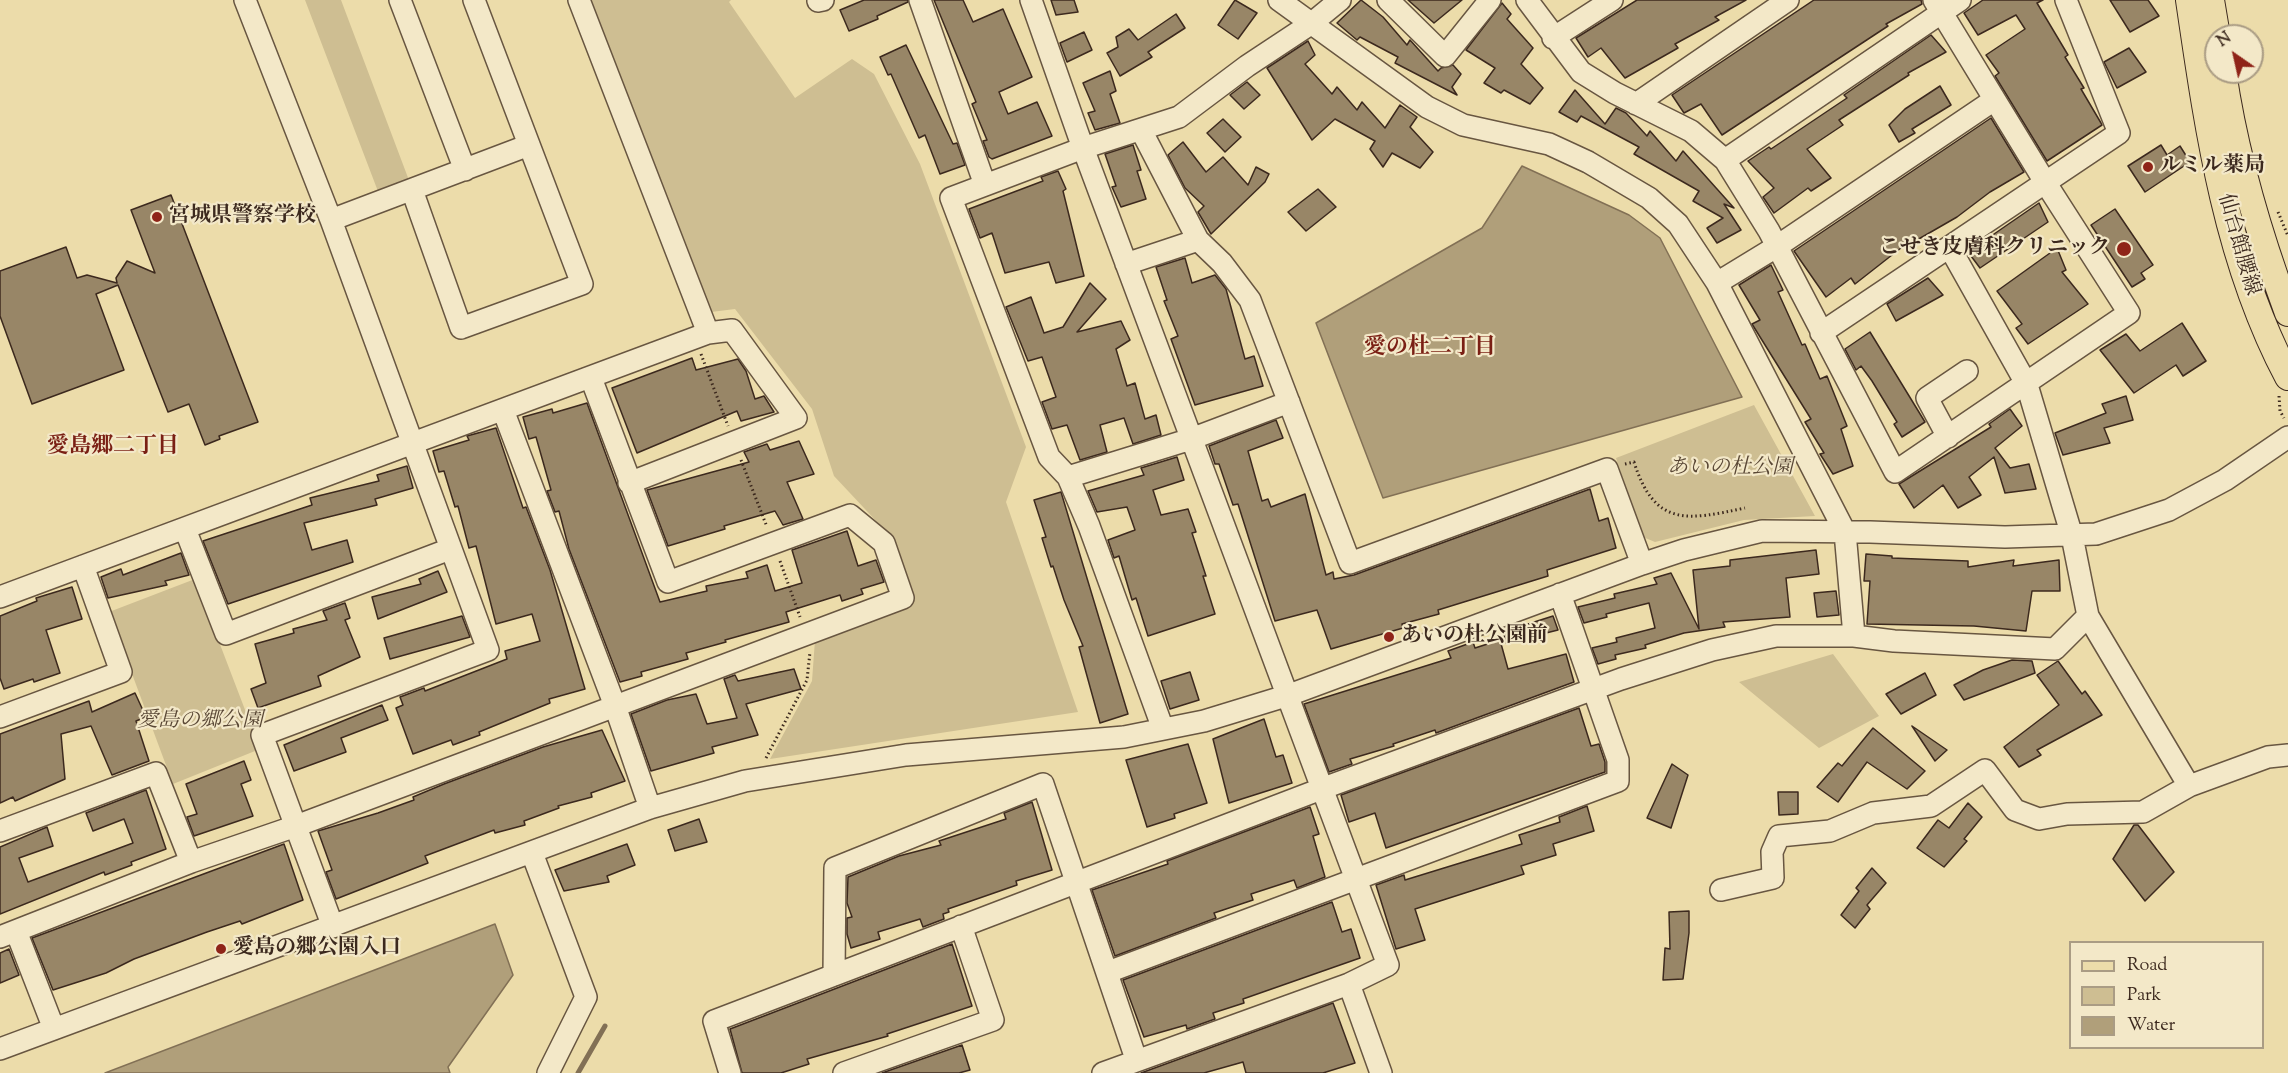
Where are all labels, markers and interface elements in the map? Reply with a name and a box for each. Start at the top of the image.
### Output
north arrow [2204,24,2264,84]
text: N [2213,27,2237,53]
place label: ルミル薬局 [2160,154,2265,180]
marker: ルミル薬局 [2141,160,2155,174]
street label: 仙台館腰線 [2210,191,2264,299]
place label: 宮城県警察学校 [169,204,316,230]
marker: 宮城県警察学校 [150,210,164,224]
place label: こせき皮膚科クリニック [1879,236,2110,262]
marker: こせき皮膚科クリニック [2115,240,2133,258]
district label: 愛の杜二丁目 [1364,336,1496,362]
district label: 愛島郷二丁目 [47,435,179,461]
park label: あいの杜公園 [1667,456,1793,482]
place label: あいの杜公園前 [1401,624,1548,650]
marker: あいの杜公園前 [1382,630,1396,644]
park label: 愛島の郷公園 [137,709,263,735]
place label: 愛島の郷公園入口 [233,936,401,962]
legend [2069,941,2264,1049]
marker: 愛島の郷公園入口 [214,942,228,956]
text: Road [2127,953,2167,979]
text: Park [2127,983,2161,1009]
text: Water [2127,1013,2175,1039]

